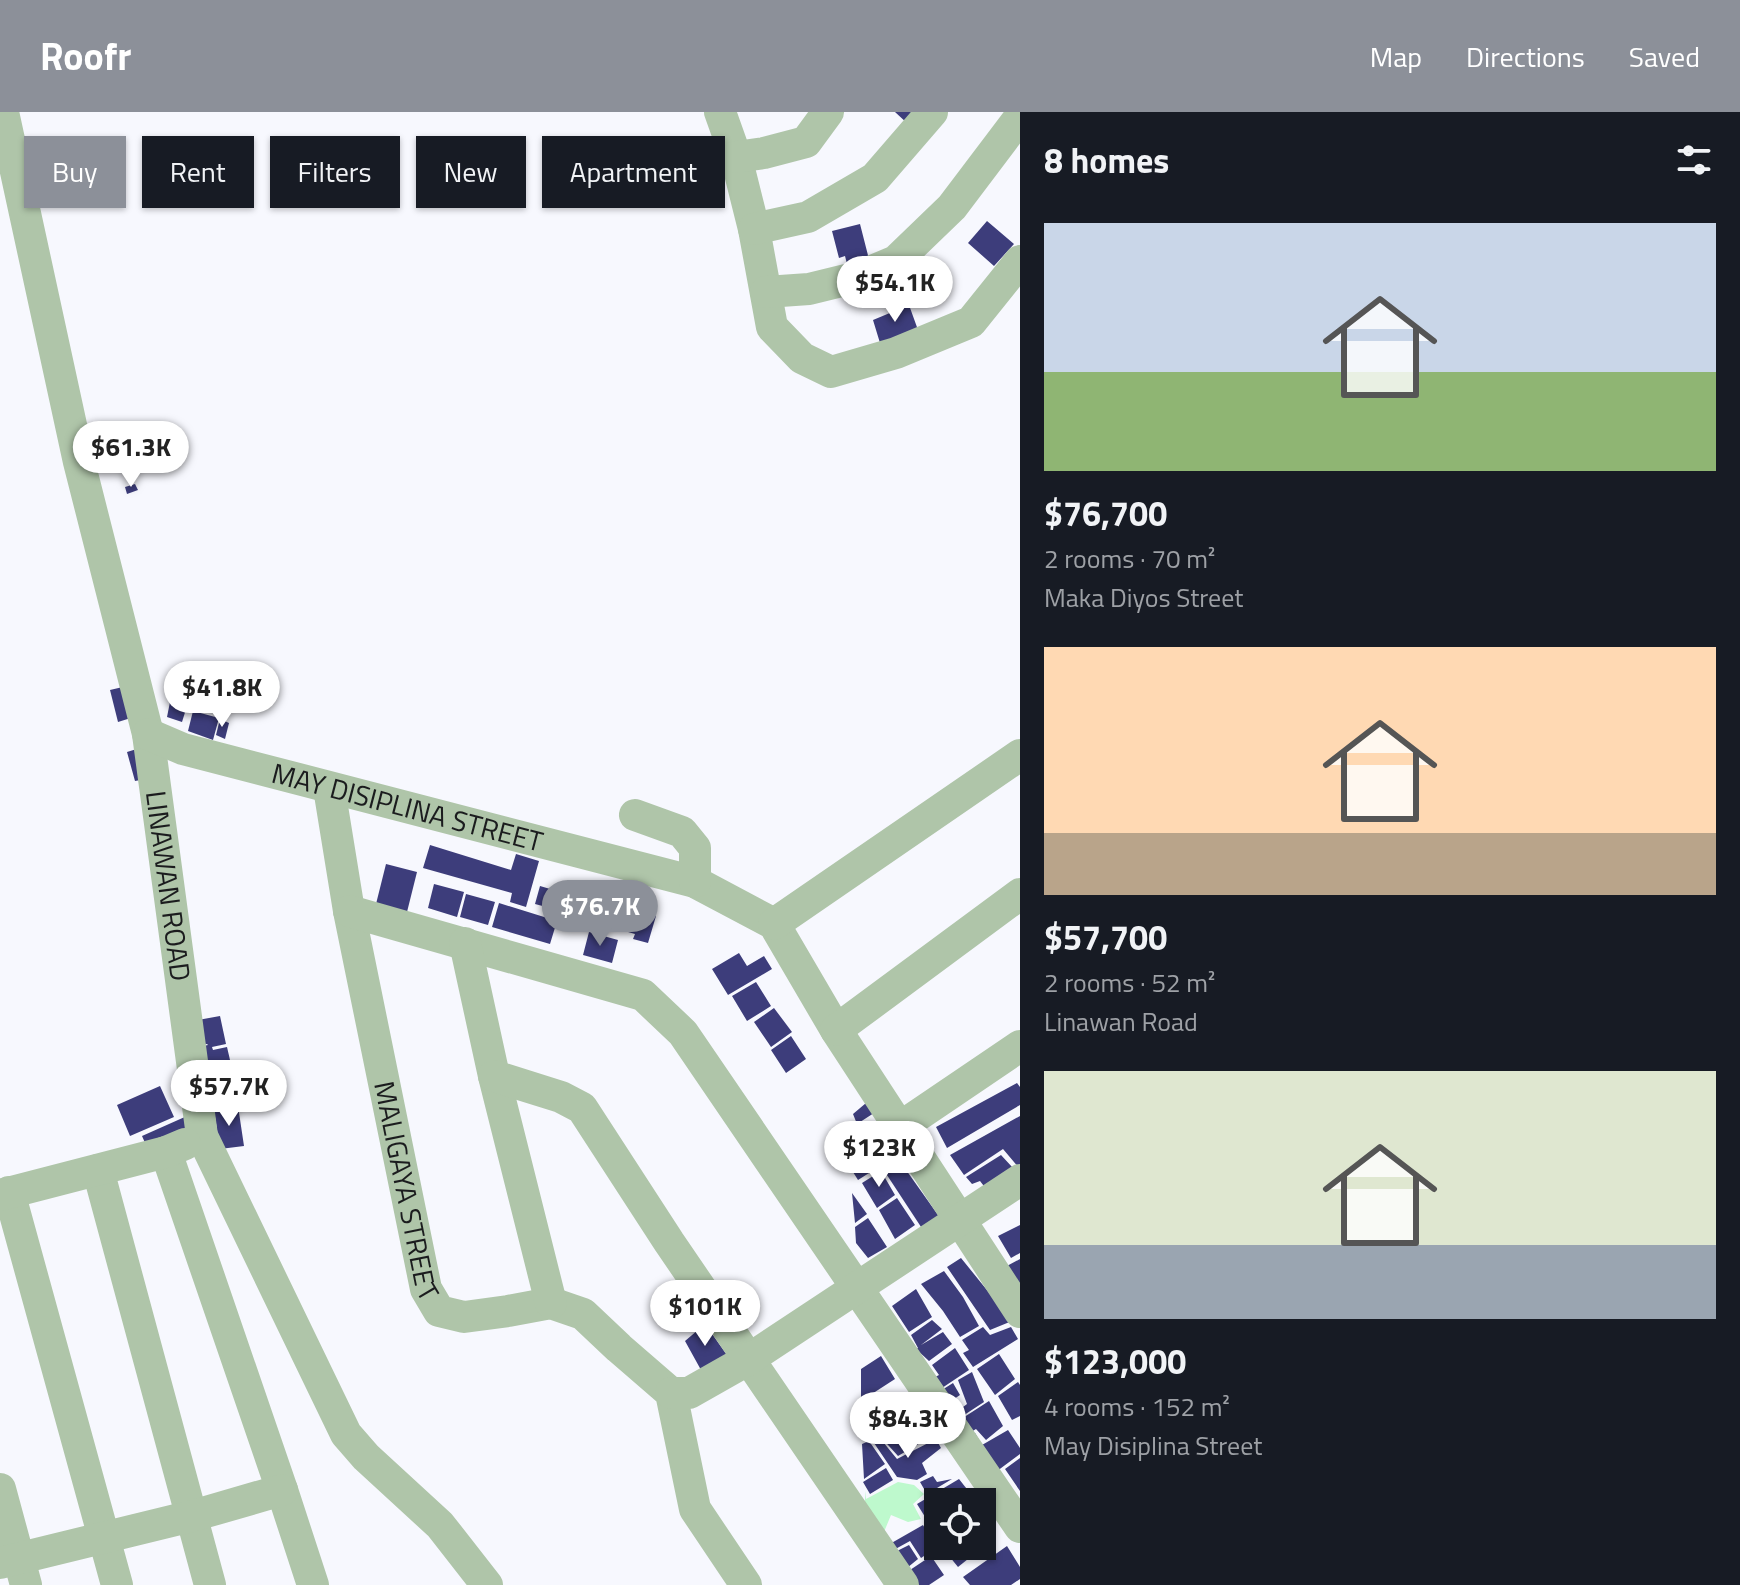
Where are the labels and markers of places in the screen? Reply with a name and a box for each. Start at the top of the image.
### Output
pin: $54.1K [830,256,960,324]
pin: $61.3K [66,421,196,489]
pin: $41.8K [157,661,287,729]
pin: $76.7K [535,880,665,948]
pin: $57.7K [164,1060,294,1128]
pin: $123K [823,1121,935,1189]
pin: $101K [649,1280,761,1348]
pin: $84.3K [843,1392,973,1460]

